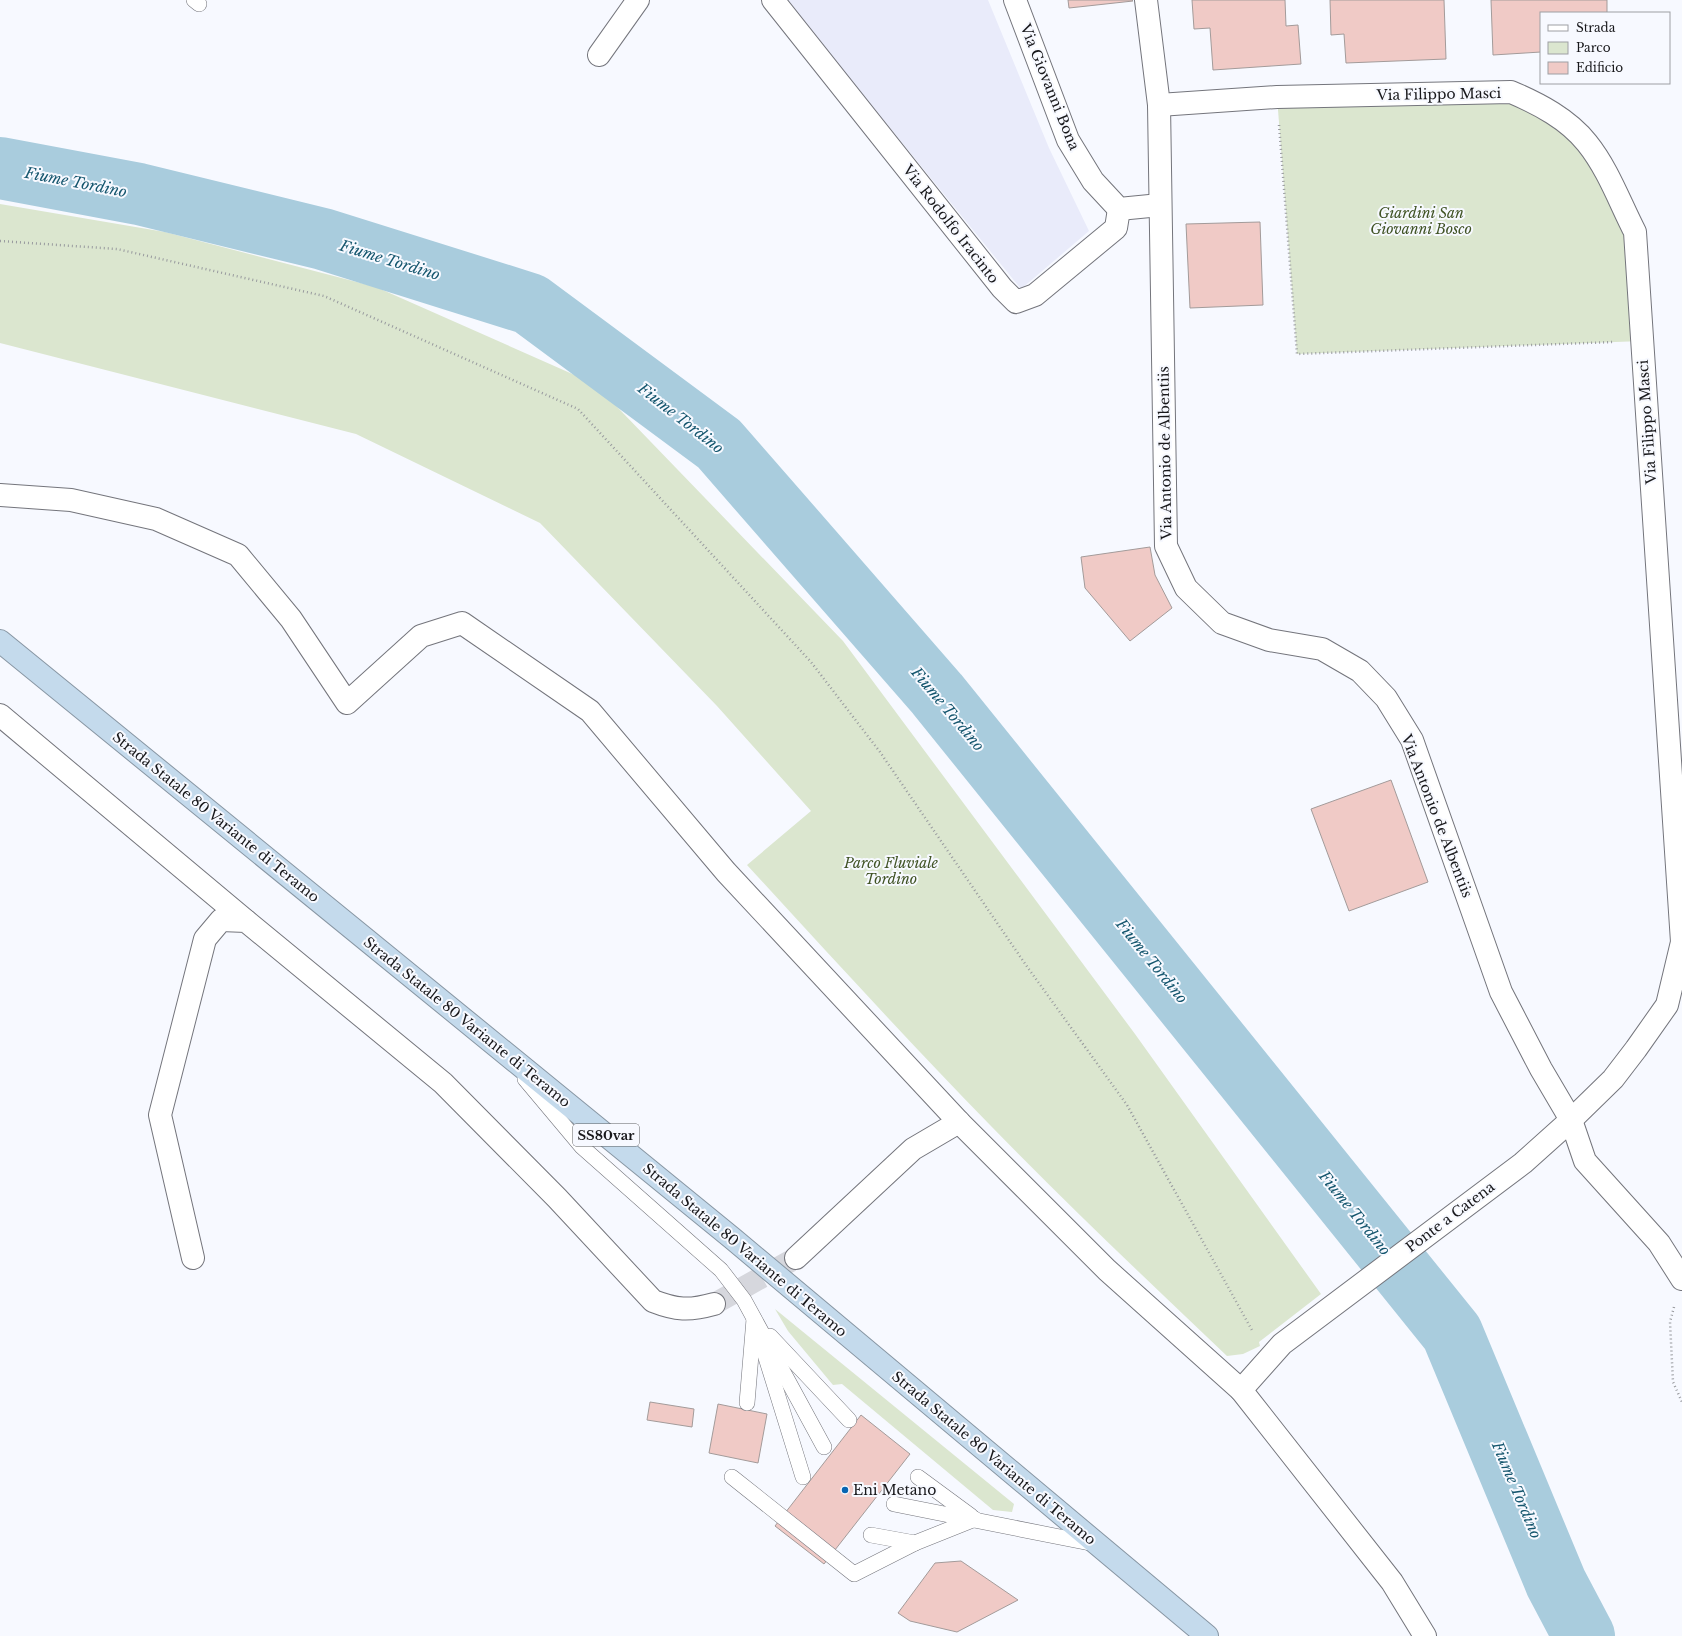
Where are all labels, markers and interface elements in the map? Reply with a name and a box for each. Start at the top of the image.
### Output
legend [1540,12,1670,84]
street label: Via Giovanni Bona [1016,20,1084,153]
text: Strada [1576,20,1616,35]
text: Parco [1576,40,1611,55]
text: Edificio [1576,60,1623,75]
street label: Via Filippo Masci [1376,84,1502,104]
street label: Via Rodolfo Iracinto [898,160,1003,287]
water label: Fiume Tordino [22,163,129,201]
park label: Giardini San Giovanni Bosco [1370,204,1472,238]
water label: Fiume Tordino [337,235,442,284]
street label: Via Filippo Masci [1634,359,1660,486]
street label: Via Antonio de Albentiis [1154,366,1176,541]
water label: Fiume Tordino [634,378,728,457]
water label: Fiume Tordino [907,662,989,755]
street label: Strada Statale 80 Variante di Teramo [109,728,323,906]
street label: Via Antonio de Albentiis [1397,731,1476,900]
park label: Parco Fluviale Tordino [843,854,939,888]
water label: Fiume Tordino [1111,914,1192,1007]
street label: Strada Statale 80 Variante di Teramo [360,933,574,1111]
road number: SS80var [573,1124,639,1146]
street label: Strada Statale 80 Variante di Teramo [639,1159,851,1341]
water label: Fiume Tordino [1314,1166,1395,1259]
street label: Ponte a Catena [1402,1178,1498,1256]
street label: Strada Statale 80 Variante di Teramo [888,1367,1100,1549]
water label: Fiume Tordino [1488,1438,1546,1542]
place label: Eni Metano [853,1481,936,1499]
marker: Eni Metano [840,1485,850,1495]

